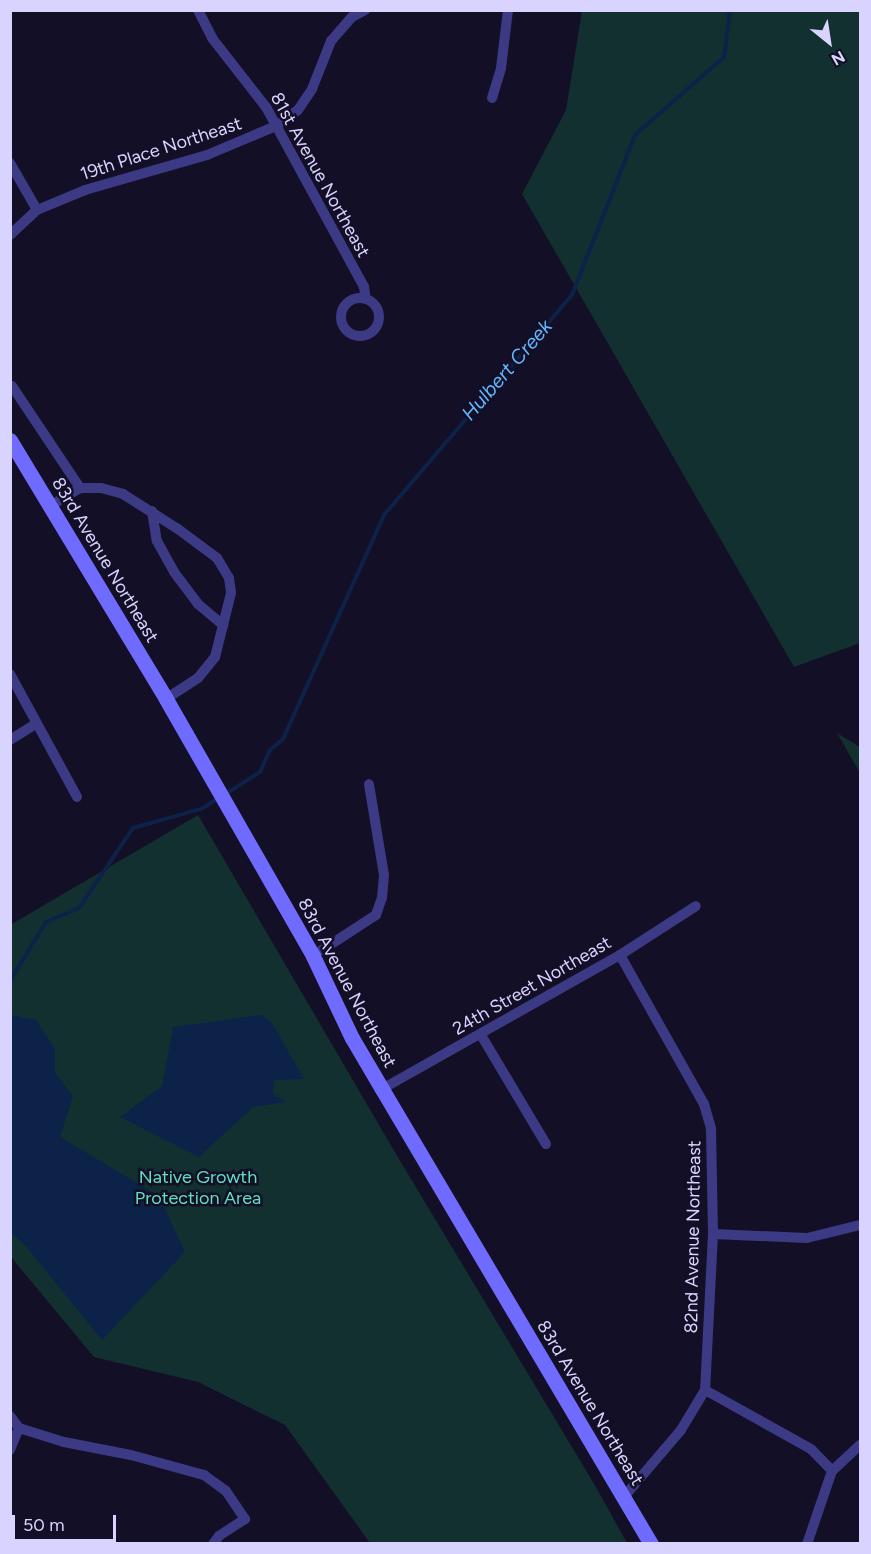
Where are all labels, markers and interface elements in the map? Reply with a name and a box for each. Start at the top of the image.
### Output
north arrow [799,12,859,72]
text: N [828,47,848,69]
street label: 81st Avenue Northeast [266,89,374,261]
street label: 19th Place Northeast [78,113,244,185]
water label: Hulbert Creek [457,315,557,425]
street label: 83rd Avenue Northeast [47,474,163,646]
street label: 83rd Avenue Northeast [293,895,401,1071]
street label: 24th Street Northeast [449,932,615,1040]
street label: 82nd Avenue Northeast [681,1140,705,1334]
park label: Native Growth Protection Area [135,1167,261,1210]
street label: 83rd Avenue Northeast [532,1317,648,1489]
scale bar [15,1503,118,1541]
text: 50 m [23,1514,65,1536]

